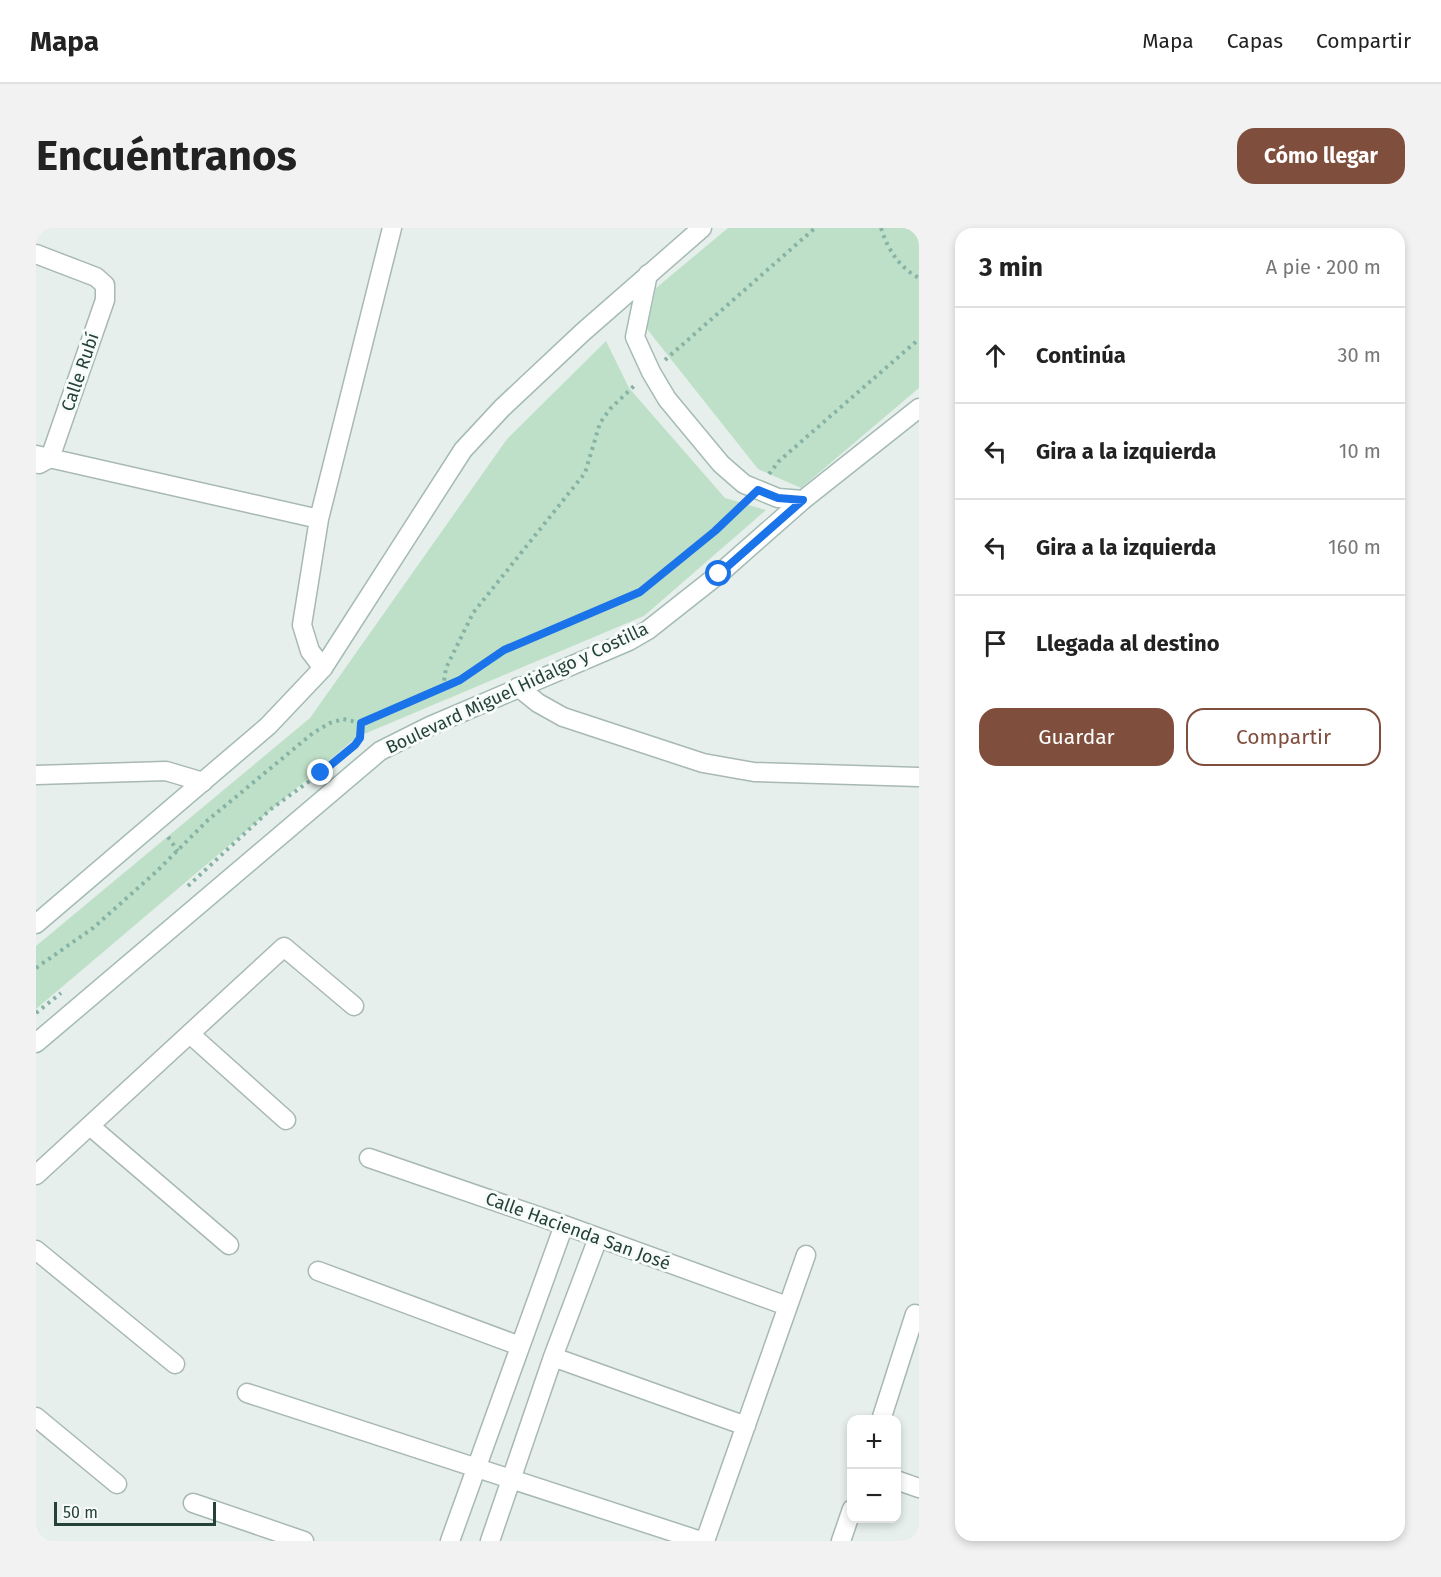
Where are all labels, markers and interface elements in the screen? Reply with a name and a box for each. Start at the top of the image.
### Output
text: Mapa [30,25,99,58]
text: Mapa [1142,28,1194,54]
text: Capas [1227,28,1283,54]
text: Compartir [1316,28,1411,54]
button: Cómo llegar [1237,128,1405,184]
text: Encuéntranos [36,131,297,181]
text: 3 min [979,252,1043,283]
text: A pie · 200 m [1266,255,1381,279]
street label: Calle Rubí [56,330,104,414]
icon: ahead [979,339,1012,372]
text: Continúa [1036,342,1126,369]
text: 30 m [1337,343,1381,367]
icon: left [979,435,1012,468]
text: Gira a la izquierda [1036,438,1216,465]
text: 10 m [1339,439,1381,463]
icon: left [979,531,1012,564]
text: Gira a la izquierda [1036,534,1216,561]
text: 160 m [1328,535,1381,559]
route start [705,560,731,586]
street label: Boulevard Miguel Hidalgo y Costilla [382,617,652,759]
icon: arrive [979,627,1012,660]
text: Llegada al destino [1036,630,1220,657]
button: Guardar [979,708,1174,766]
button: Compartir [1186,708,1381,766]
route end [307,759,333,785]
street label: Calle Hacienda San José [483,1187,673,1275]
map controls [847,1415,901,1523]
button: + [847,1415,901,1469]
button: − [847,1469,901,1523]
scale bar [54,1499,216,1526]
text: 50 m [63,1503,98,1522]

